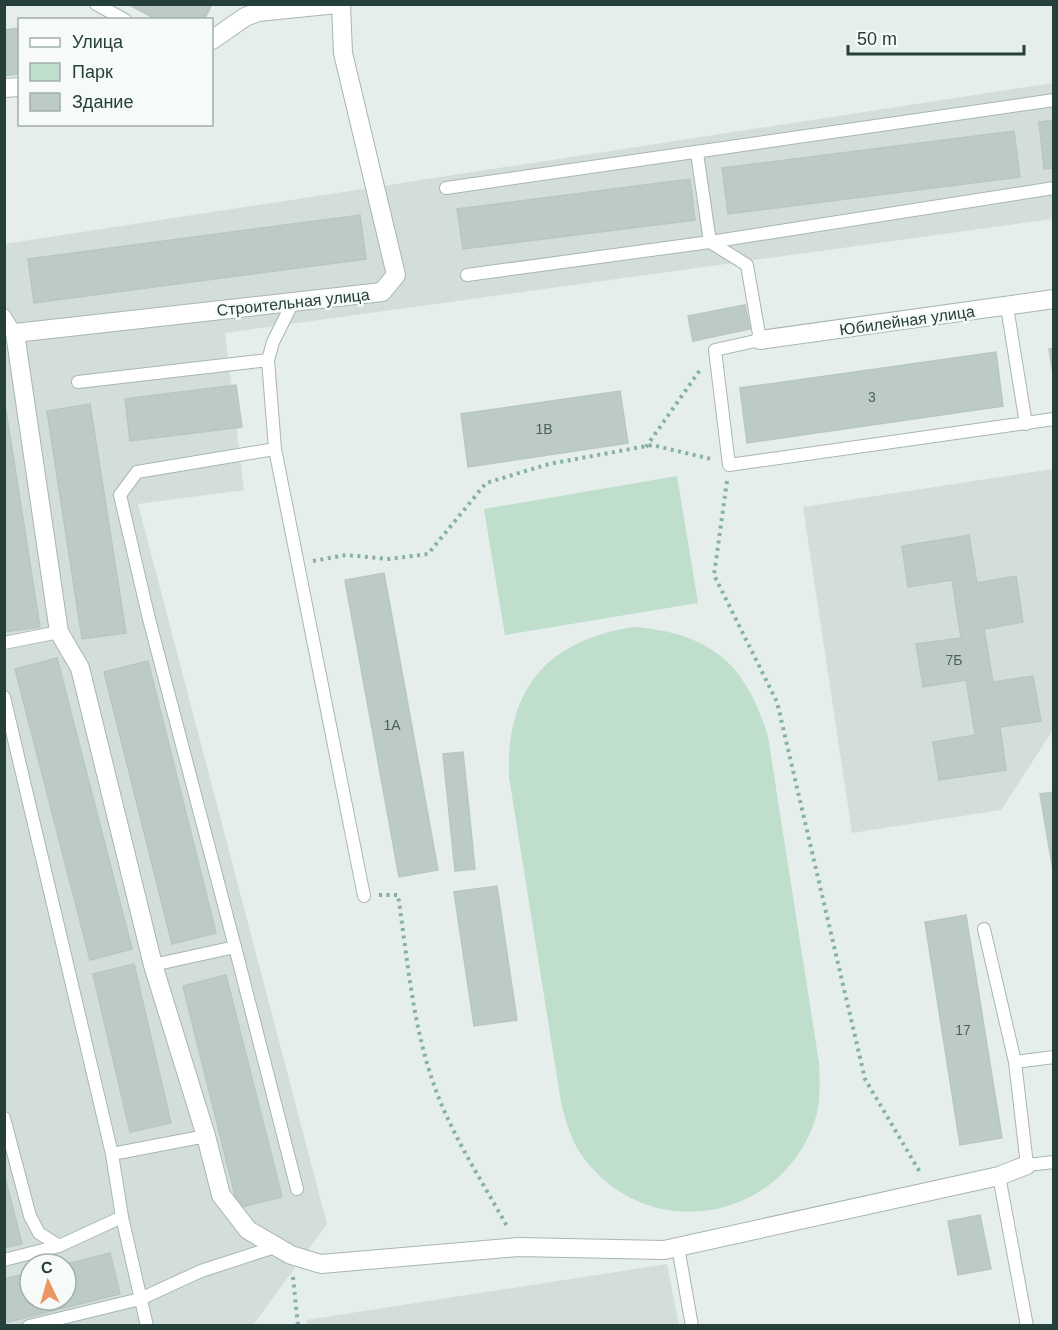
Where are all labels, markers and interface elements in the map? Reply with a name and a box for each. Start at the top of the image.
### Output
legend [18,18,213,126]
scale bar [848,18,1024,56]
text: 50 m [857,29,897,49]
text: Улица [72,32,124,52]
text: Парк [72,62,113,82]
text: Здание [72,92,133,112]
street label: Строительная улица [216,286,370,319]
street label: Юбилейная улица [838,303,976,338]
house number: 3 [868,389,876,405]
house number: 1В [535,421,553,437]
house number: 7Б [946,652,962,668]
house number: 1А [383,717,401,733]
house number: 17 [955,1022,971,1038]
north arrow [18,1252,78,1312]
text: С [40,1259,54,1277]

